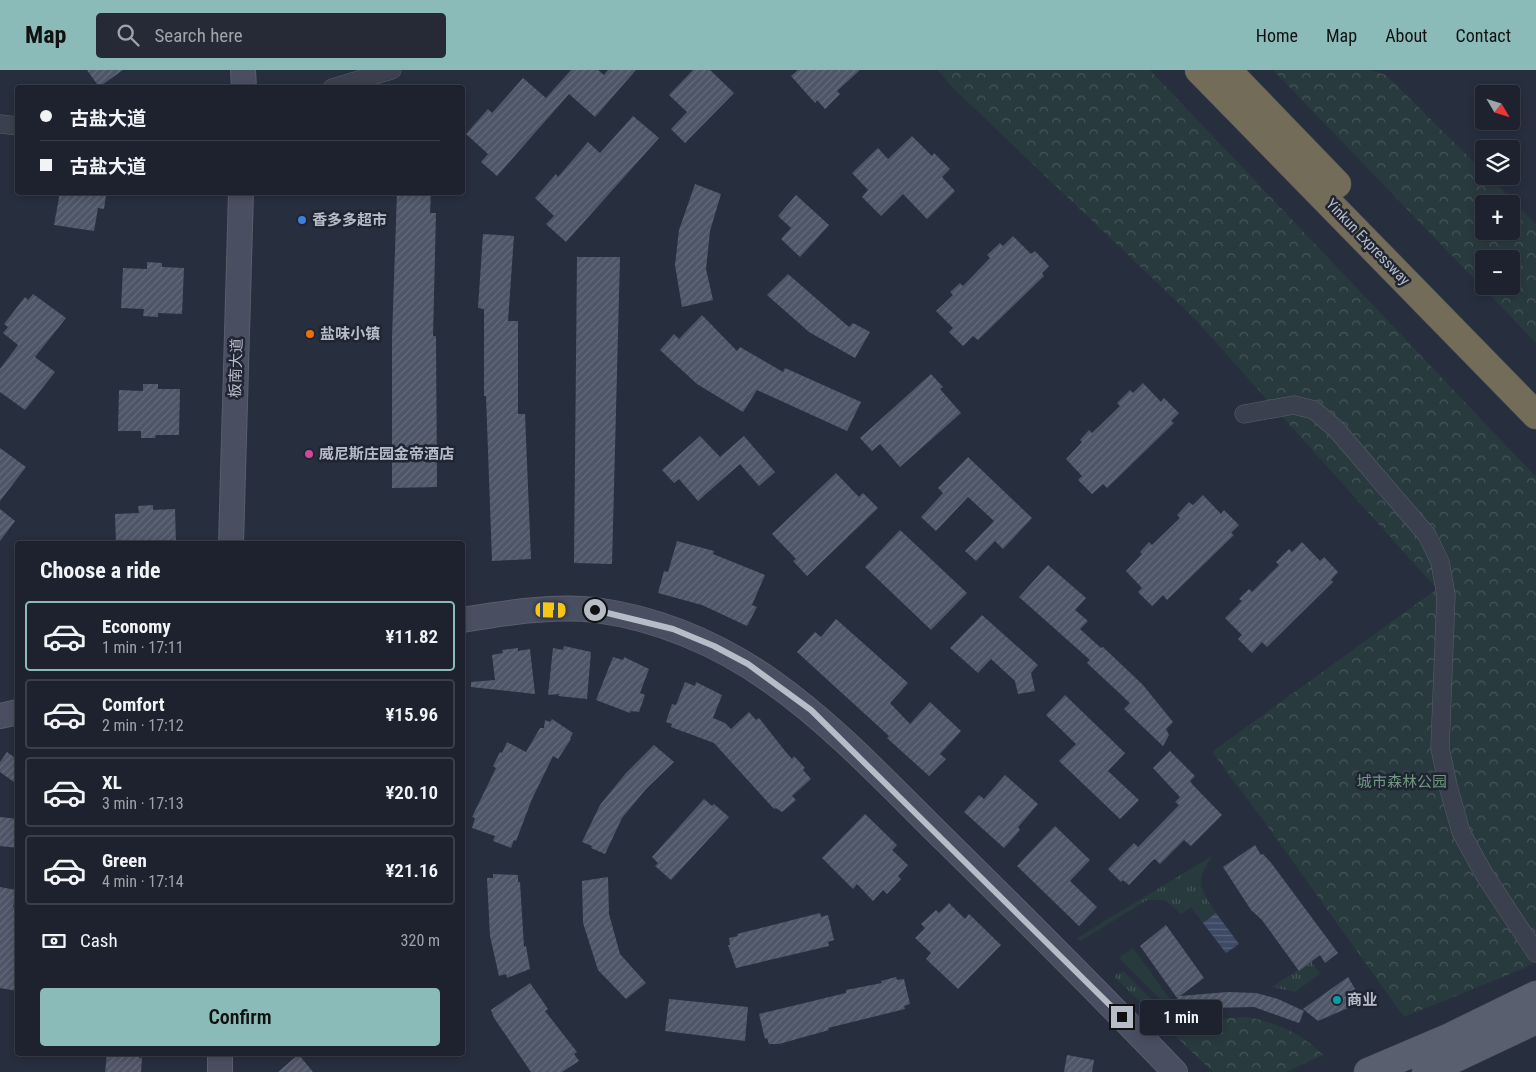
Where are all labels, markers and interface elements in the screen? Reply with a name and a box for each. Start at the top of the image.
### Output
search box [96,13,446,58]
text: Map [25,21,66,49]
icon: search [114,21,142,49]
text: Search here [154,24,243,47]
text: Home [1256,25,1298,46]
text: Map [1326,25,1357,46]
text: About [1385,25,1427,46]
text: Contact [1455,25,1511,46]
north arrow [1475,85,1520,130]
map controls [1475,85,1520,295]
text: 古盐大道 [70,107,146,130]
button: layers [1475,140,1520,185]
text: 古盐大道 [70,155,146,178]
street label: Yinkun Expressway [1322,195,1414,289]
button: + [1475,195,1520,240]
place label: 香多多超市 [312,211,387,229]
marker: 香多多超市 [296,214,308,226]
button: − [1475,250,1520,295]
place label: 盐味小镇 [320,325,380,343]
marker: 盐味小镇 [304,328,316,340]
street label: 板南大道 [226,338,246,398]
place label: 威尼斯庄园金帝酒店 [319,445,454,463]
marker: 威尼斯庄园金帝酒店 [303,448,315,460]
text: Choose a ride [40,558,161,583]
route start [584,599,606,621]
car [535,602,566,618]
icon: car [42,614,87,659]
text: Economy [102,615,171,638]
text: ¥11.82 [385,625,438,648]
text: 1 min · 17:11 [102,638,184,657]
icon: car [42,692,87,737]
text: Comfort [102,693,165,716]
text: ¥15.96 [385,703,438,726]
text: 2 min · 17:12 [102,716,184,735]
icon: car [42,770,87,815]
text: XL [102,771,122,794]
park label: 城市森林公园 [1357,773,1447,791]
text: ¥20.10 [385,781,438,804]
text: 3 min · 17:13 [102,794,184,813]
icon: car [42,848,87,893]
text: Green [102,849,147,872]
text: ¥21.16 [385,859,438,882]
text: 4 min · 17:14 [102,872,184,891]
icon: cash [40,927,68,955]
text: Cash [80,929,118,952]
text: 320 m [401,931,440,950]
button: Confirm [40,988,440,1046]
place label: 商业 [1347,991,1377,1009]
marker: 商业 [1331,994,1343,1006]
callout: 1 min [1140,1000,1222,1034]
route end [1111,1006,1133,1028]
text: 1 min [1163,1008,1199,1027]

